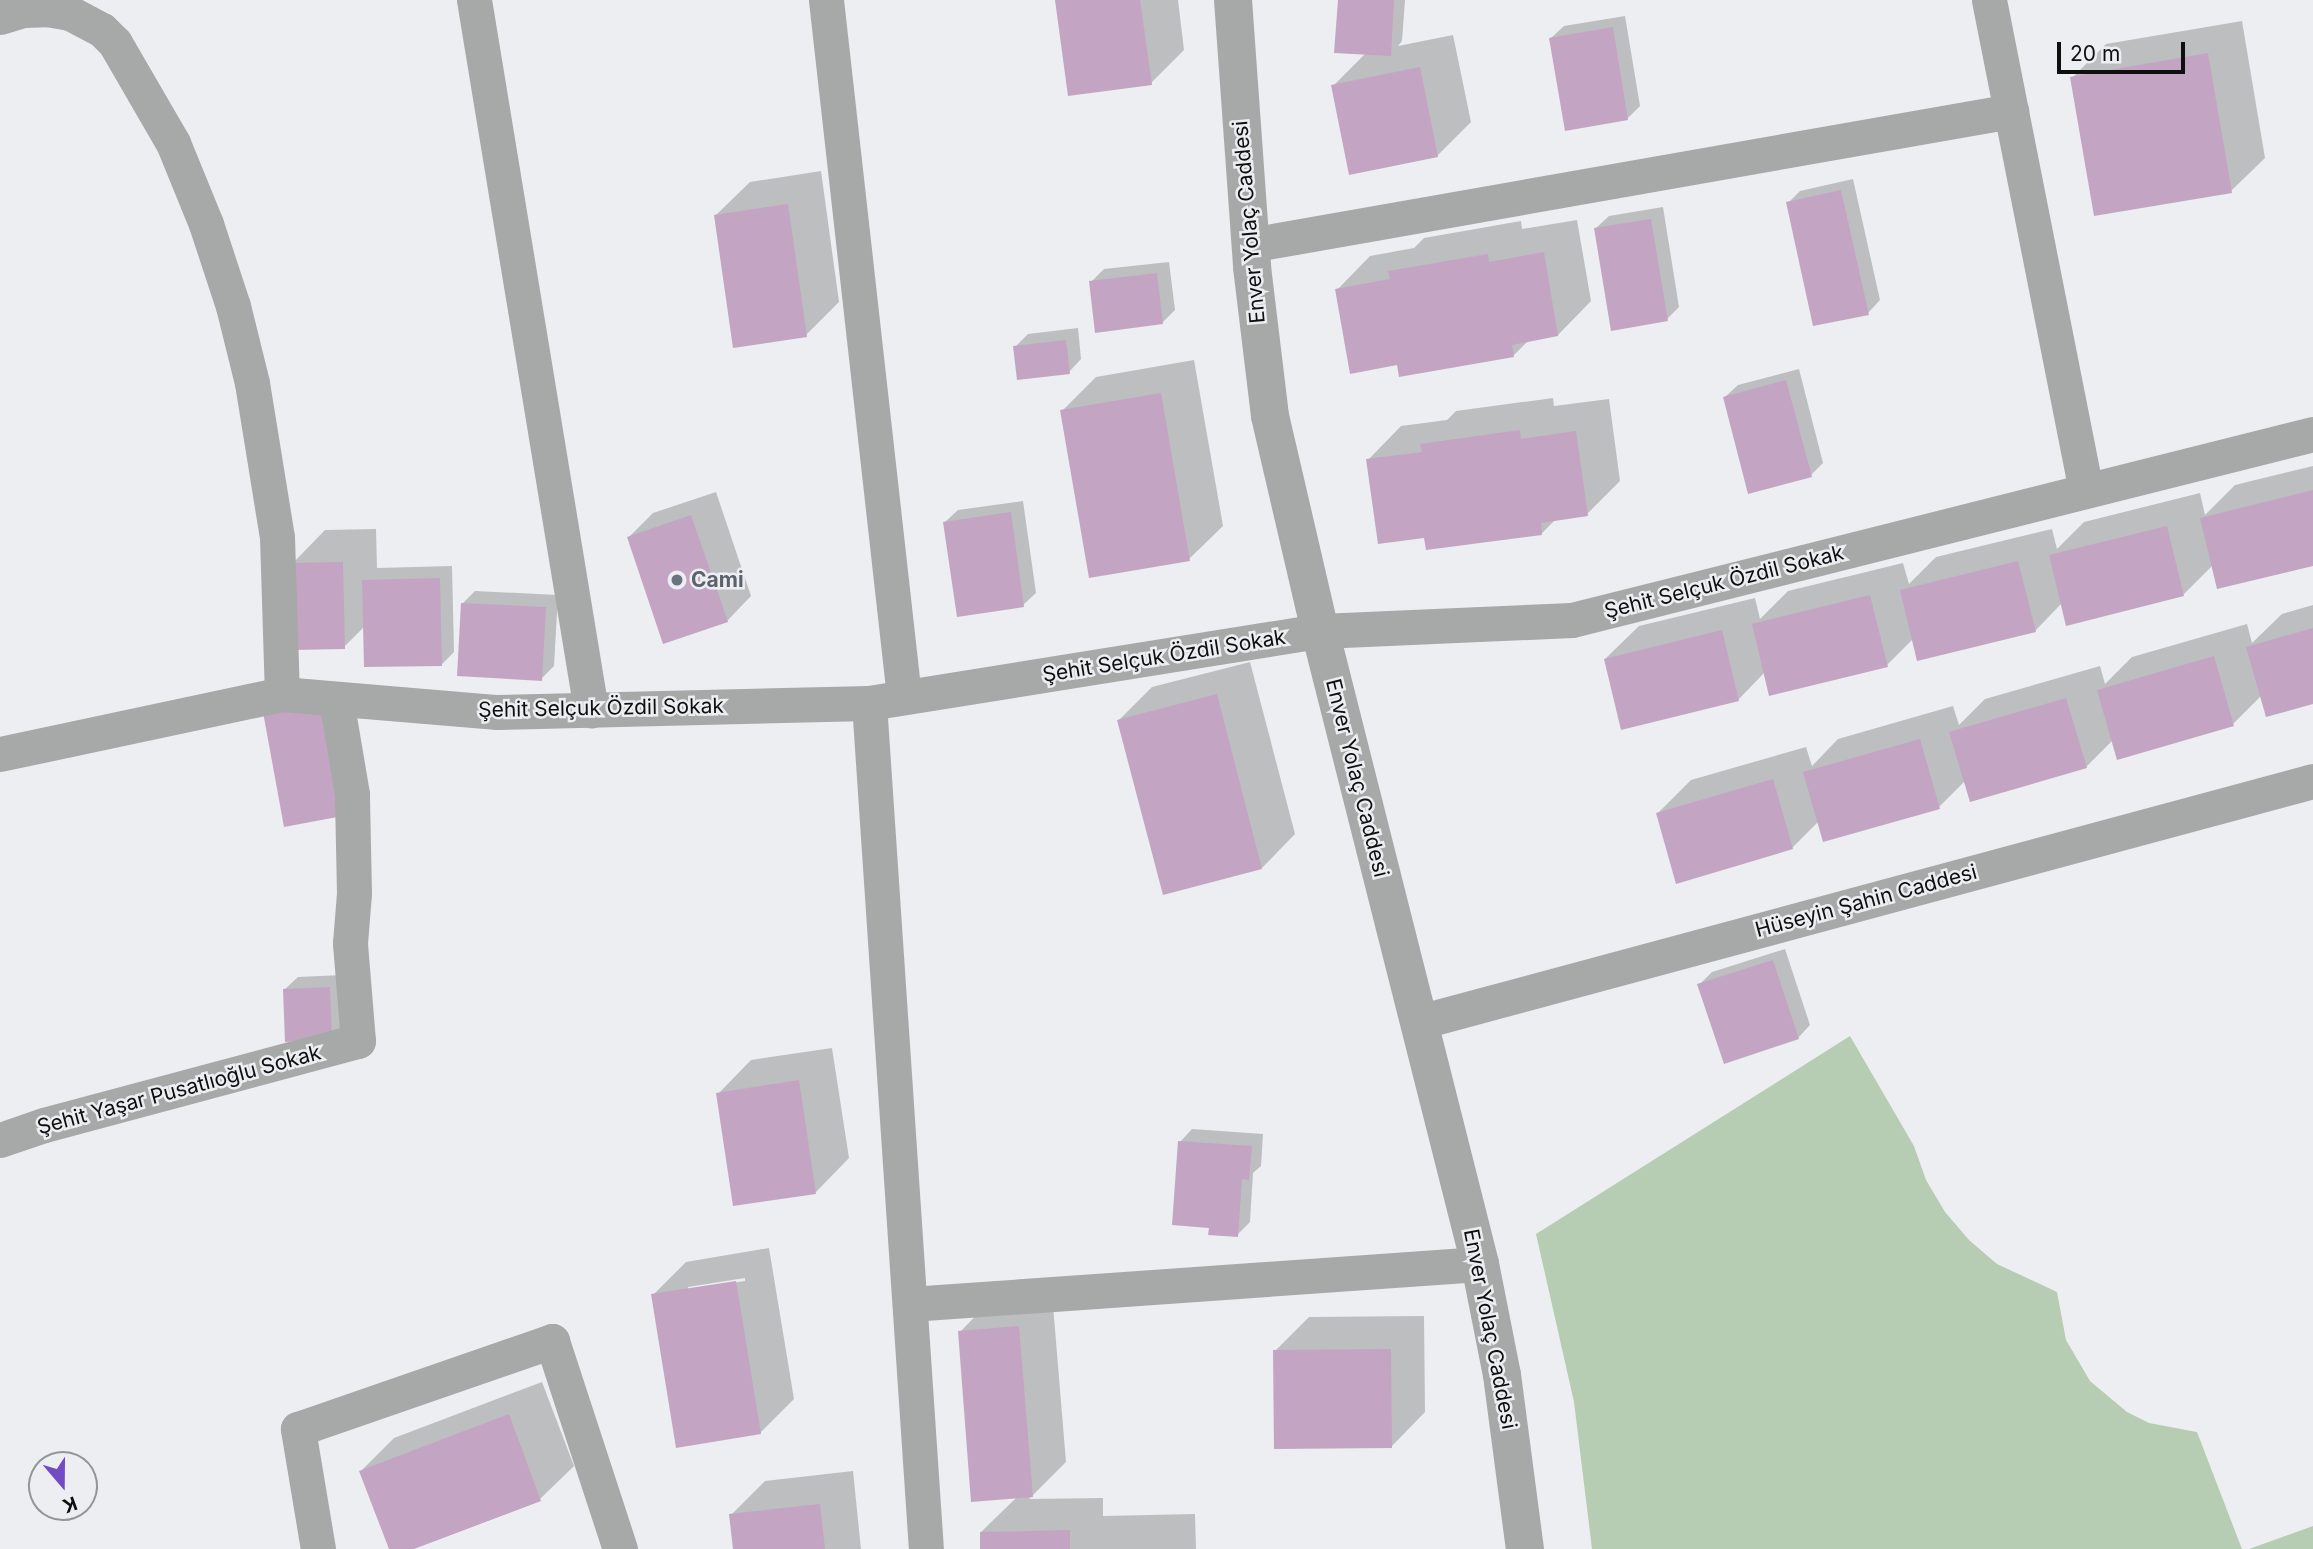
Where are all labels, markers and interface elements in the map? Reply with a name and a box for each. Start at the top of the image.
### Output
scale bar [2061,28,2189,72]
text: 20 m [2070,41,2120,66]
street label: Enver Yolaç Caddesi [1228,120,1270,324]
street label: Şehit Selçuk Özdil Sokak [1602,540,1846,624]
place label: Cami [691,567,744,593]
marker: Cami [669,572,685,588]
street label: Şehit Selçuk Özdil Sokak [1041,624,1287,688]
street label: Enver Yolaç Caddesi [1320,676,1394,880]
street label: Şehit Selçuk Özdil Sokak [478,693,724,723]
street label: Hüseyin Şahin Caddesi [1752,859,1980,943]
street label: Şehit Yaşar Pusatlıoğlu Sokak [34,1040,324,1140]
street label: Enver Yolaç Caddesi [1458,1227,1522,1431]
north arrow [28,1451,98,1521]
text: K [59,1491,80,1517]

